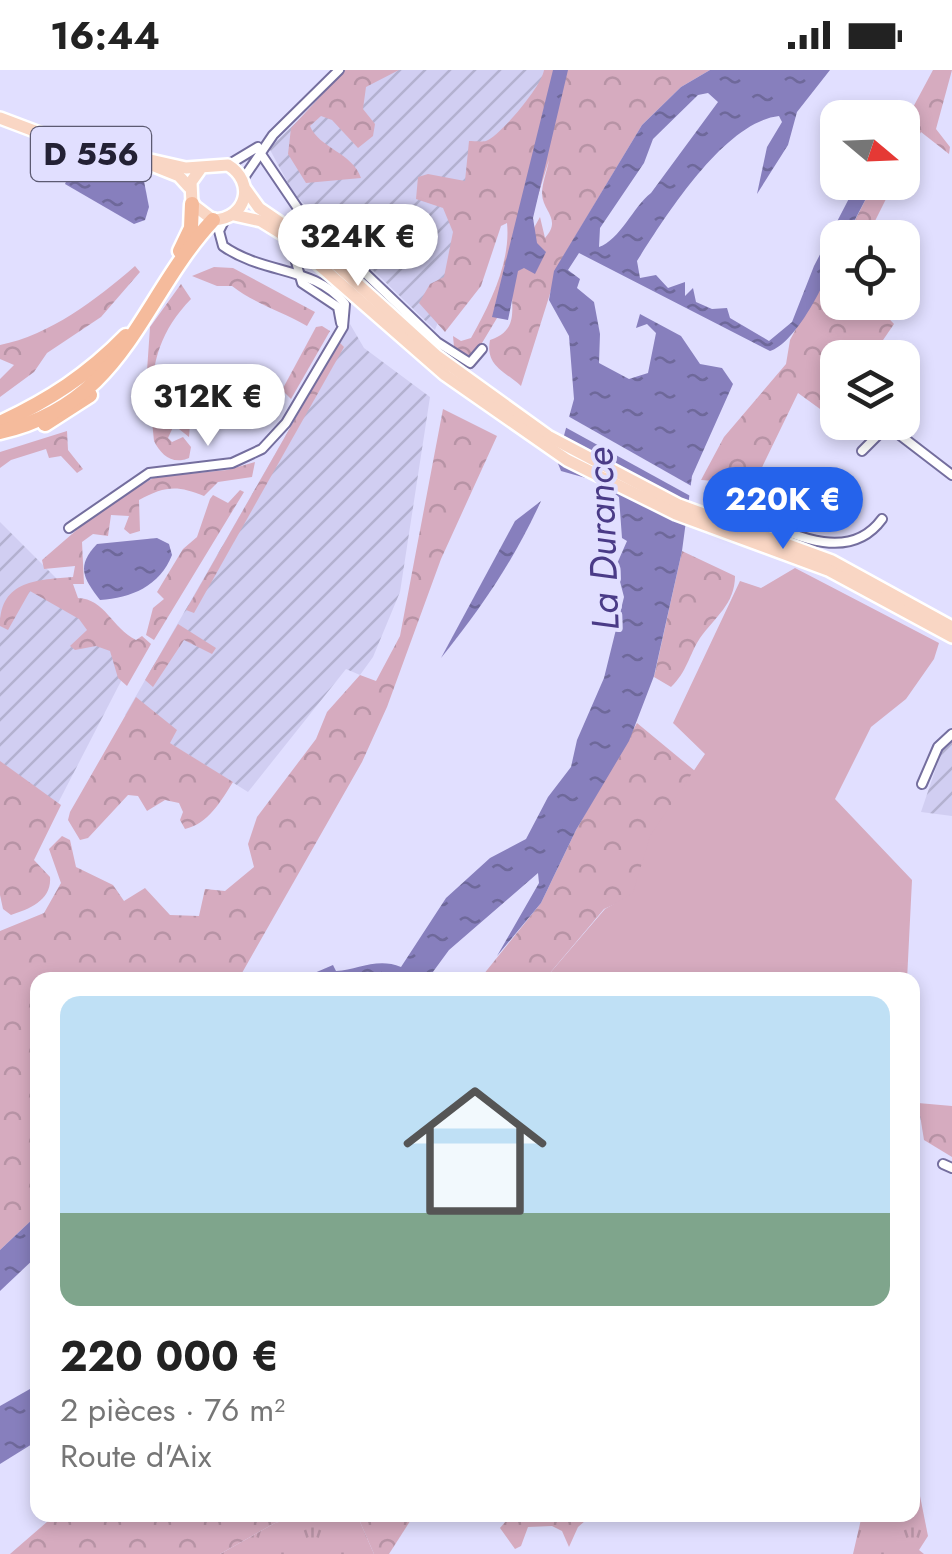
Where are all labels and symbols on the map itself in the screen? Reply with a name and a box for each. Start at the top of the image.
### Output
north arrow [820,100,920,200]
road number: D 556 [31,127,151,181]
pin: 324K € [277,204,439,289]
pin: 312K € [127,364,289,449]
water label: La Durance [571,447,633,631]
pin: 220K € [702,467,864,552]

